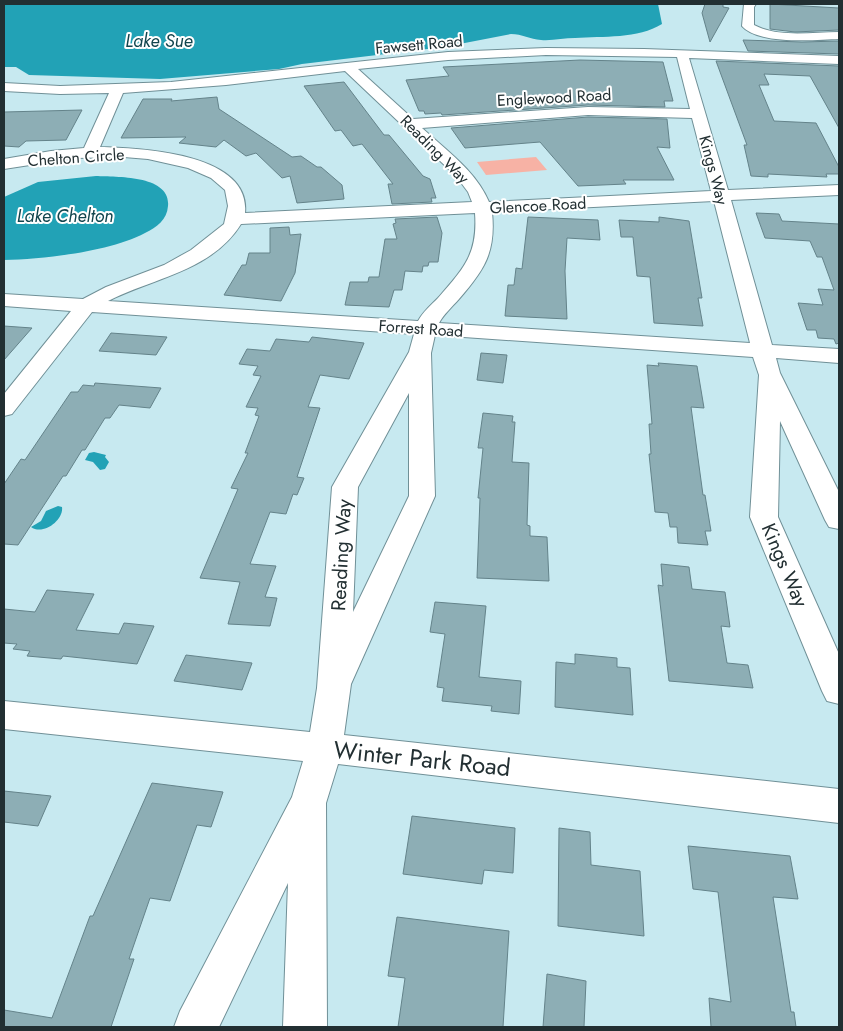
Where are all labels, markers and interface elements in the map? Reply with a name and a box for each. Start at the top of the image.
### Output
water label: Lake Sue [125,28,193,54]
street label: Fawsett Road [374,29,464,60]
street label: Englewood Road [496,83,612,112]
street label: Reading Way [395,110,475,190]
street label: Kings Way [693,133,734,208]
street label: Chelton Circle [27,143,125,172]
street label: Glencoe Road [489,191,587,220]
water label: Lake Chelton [17,203,113,229]
street label: Forrest Road [378,314,464,343]
street label: Reading Way [324,498,359,612]
street label: Kings Way [754,519,815,612]
street label: Winter Park Road [332,732,512,785]

